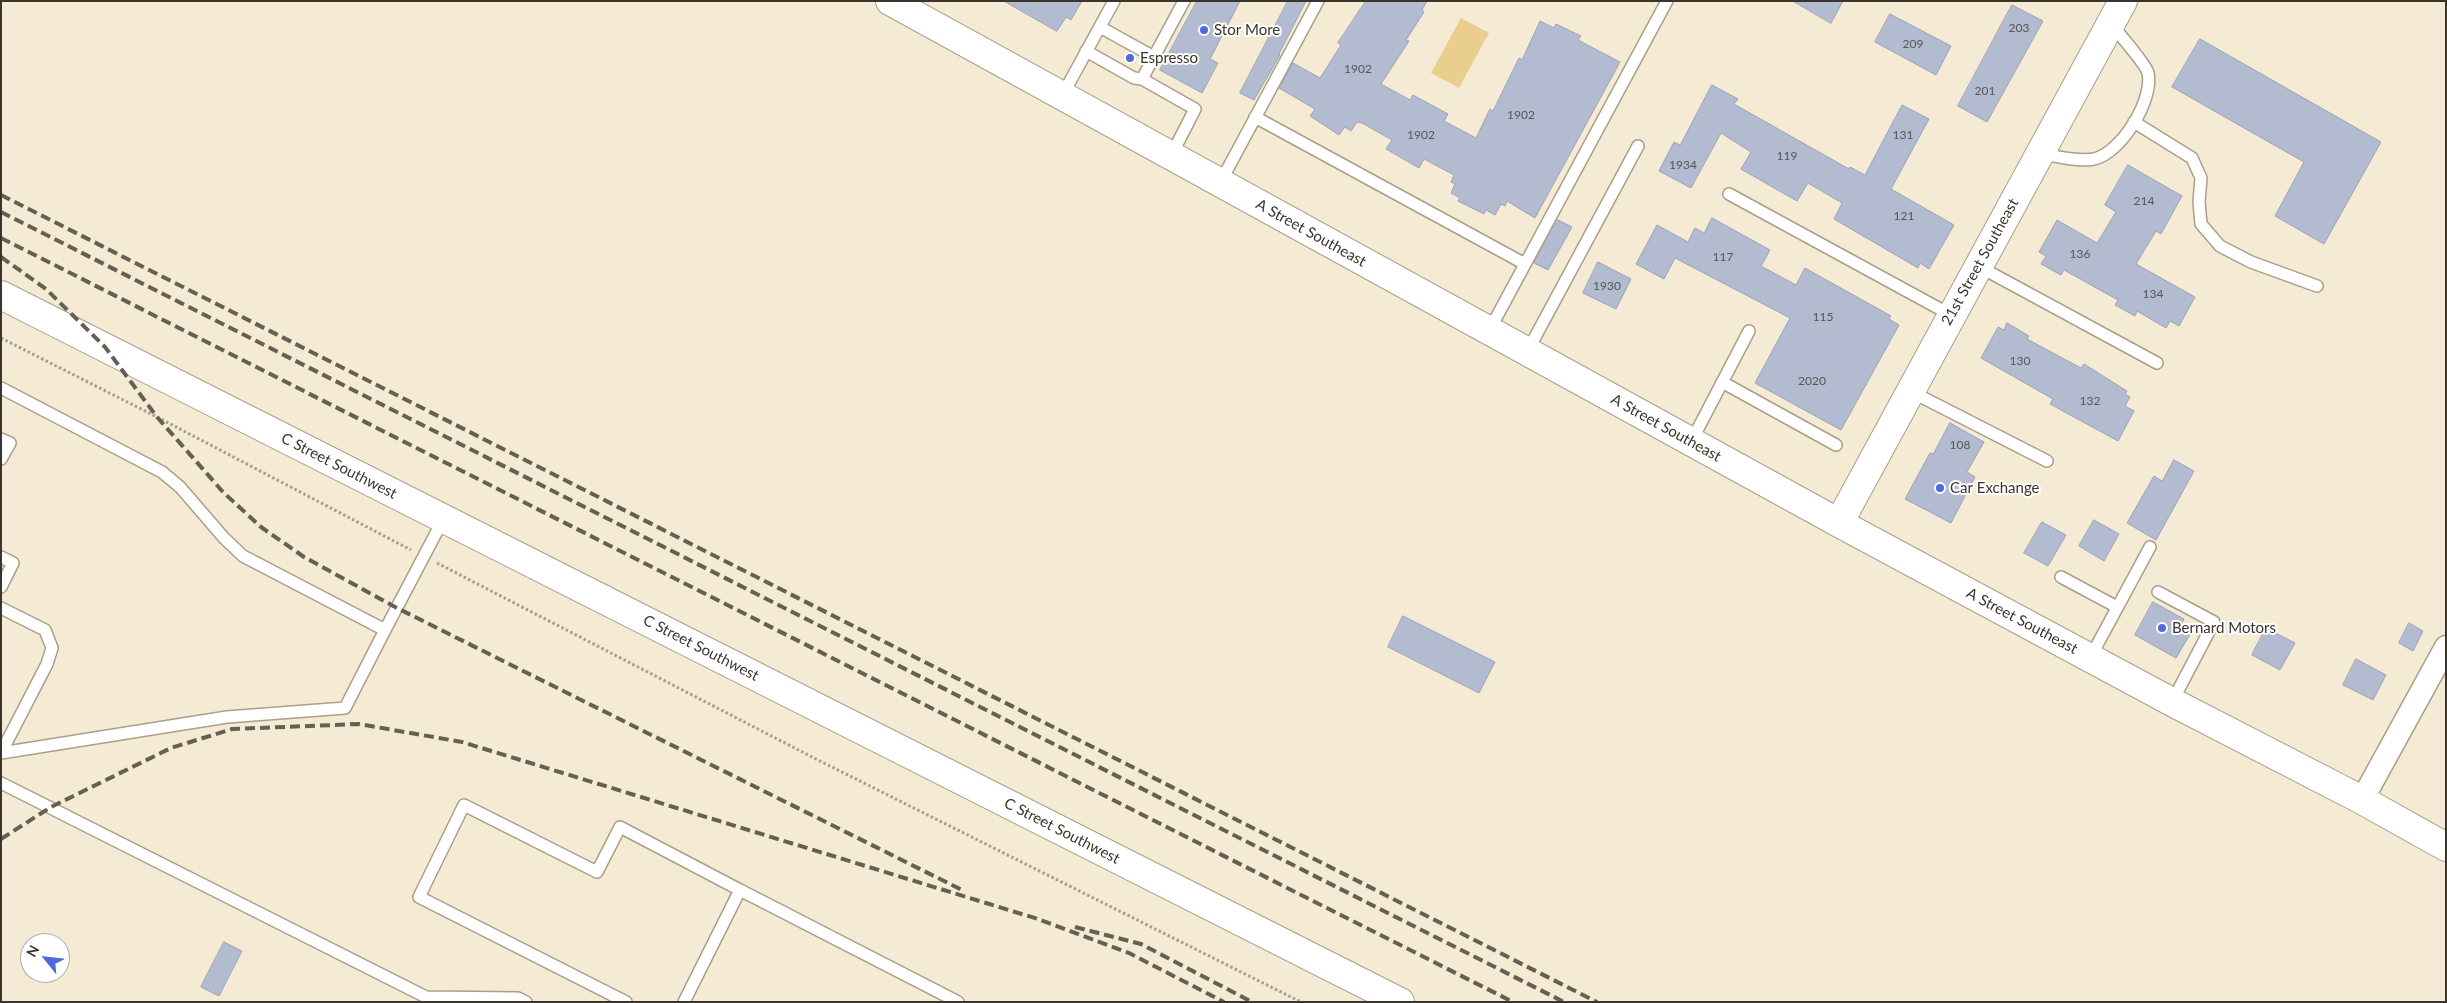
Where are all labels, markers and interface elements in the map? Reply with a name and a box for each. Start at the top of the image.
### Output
place label: Stor More [1214,21,1280,39]
house number: 203 [2009,21,2029,35]
marker: Stor More [1198,24,1210,36]
house number: 209 [1903,37,1923,51]
place label: Espresso [1140,49,1198,67]
marker: Espresso [1124,52,1136,64]
house number: 1902 [1344,62,1372,76]
house number: 201 [1975,84,1995,98]
house number: 1902 [1507,108,1535,122]
house number: 1902 [1407,128,1435,142]
house number: 131 [1893,128,1913,142]
house number: 119 [1777,149,1797,163]
house number: 1934 [1669,158,1697,172]
house number: 214 [2134,194,2154,208]
street label: A Street Southeast [1253,195,1369,271]
street label: 21st Street Southeast [1938,195,2022,329]
house number: 121 [1894,209,1914,223]
house number: 136 [2070,247,2090,261]
house number: 117 [1713,250,1733,264]
house number: 1930 [1593,279,1621,293]
house number: 134 [2143,287,2163,301]
house number: 115 [1813,310,1833,324]
house number: 130 [2010,354,2030,368]
house number: 2020 [1798,374,1826,388]
street label: A Street Southeast [1608,390,1724,466]
house number: 132 [2080,394,2100,408]
street label: C Street Southwest [278,429,400,503]
house number: 108 [1950,438,1970,452]
place label: Car Exchange [1950,479,2040,497]
marker: Car Exchange [1934,482,1946,494]
street label: A Street Southeast [1963,584,2081,658]
street label: C Street Southwest [640,611,762,685]
place label: Bernard Motors [2172,619,2276,637]
marker: Bernard Motors [2156,622,2168,634]
street label: C Street Southwest [1001,794,1123,868]
north arrow [20,933,70,983]
text: N [22,942,42,960]

